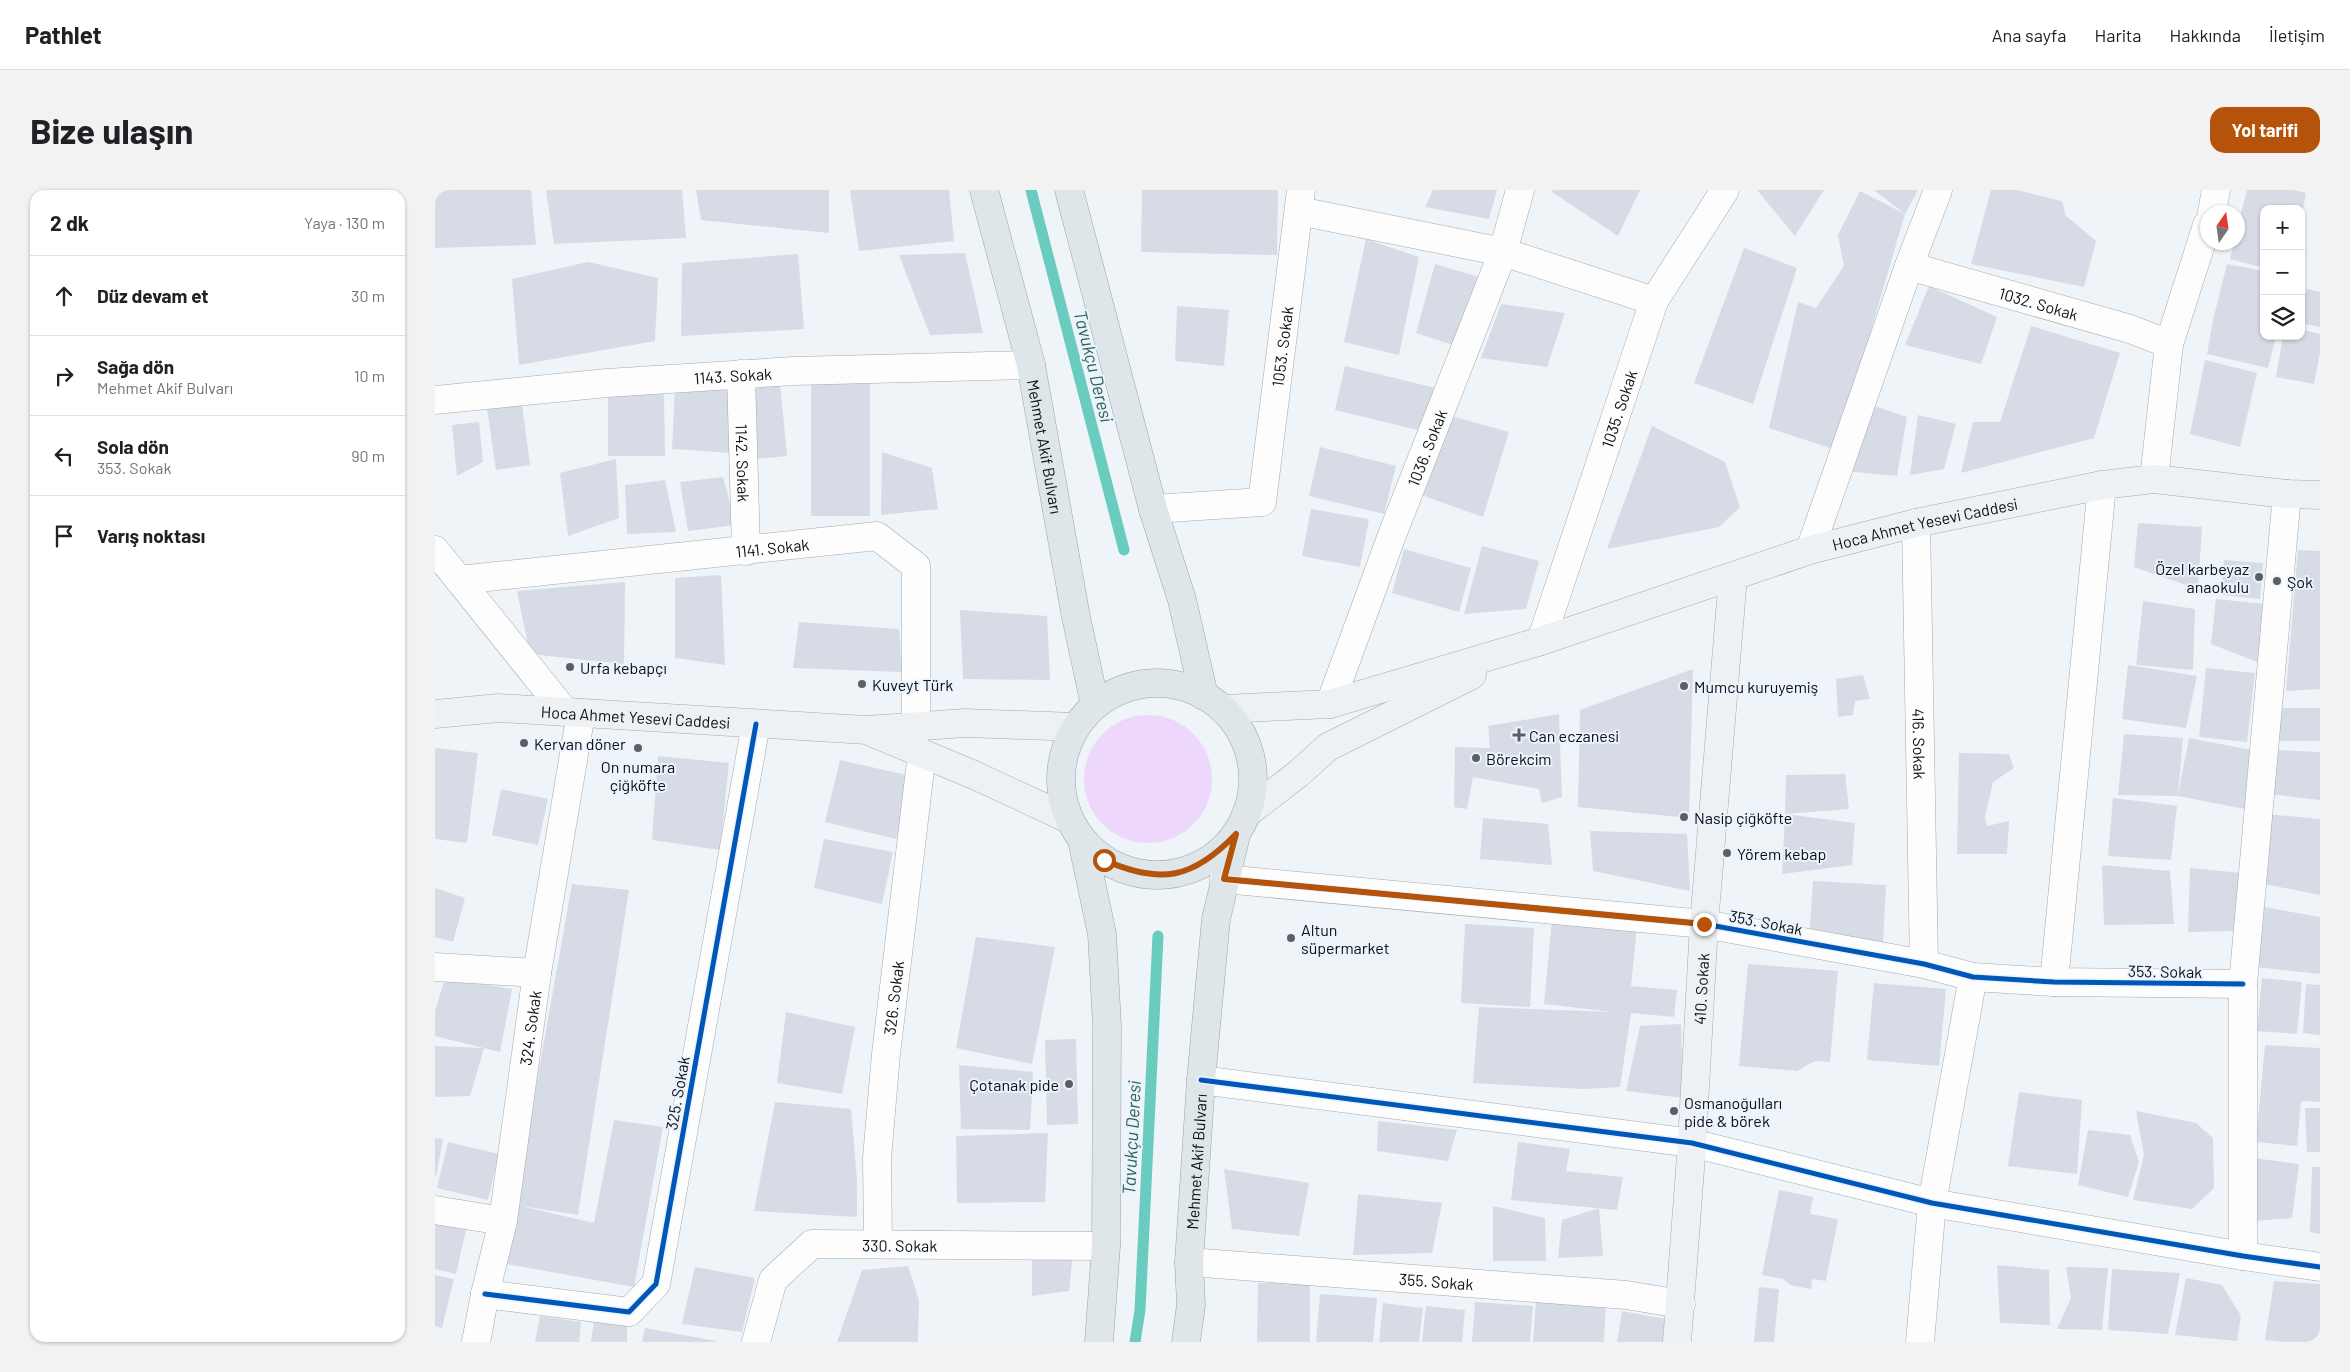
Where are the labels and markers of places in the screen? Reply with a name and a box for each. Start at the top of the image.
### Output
place label: Özel karbeyaz anaokulu [2155,559,2249,596]
marker: Özel karbeyaz anaokulu [2253,571,2265,583]
place label: Şok [2287,572,2313,591]
marker: Şok [2271,575,2283,587]
place label: Urfa kebapçı [580,658,667,677]
marker: Urfa kebapçı [564,661,576,673]
place label: Kuveyt Türk [872,675,953,694]
place label: Mumcu kuruyemiş [1694,677,1818,696]
marker: Kuveyt Türk [856,678,868,690]
marker: Mumcu kuruyemiş [1678,680,1690,692]
place label: Can eczanesi [1529,726,1619,745]
marker: Can eczanesi [1513,729,1525,741]
place label: Kervan döner [534,734,626,753]
marker: Kervan döner [518,737,530,749]
marker: On numara çiğköfte [632,742,644,754]
place label: Börekcim [1486,749,1552,768]
marker: Börekcim [1470,752,1482,764]
place label: On numara çiğköfte [601,757,675,794]
place label: Nasip çiğköfte [1694,808,1792,827]
marker: Nasip çiğköfte [1678,811,1690,823]
place label: Yörem kebap [1737,844,1826,863]
marker: Yörem kebap [1721,847,1733,859]
place label: Altun süpermarket [1301,920,1390,957]
marker: Altun süpermarket [1285,932,1297,944]
place label: Çotanak pide [969,1075,1059,1094]
marker: Çotanak pide [1063,1078,1075,1090]
place label: Osmanoğulları pide & börek [1684,1093,1782,1130]
marker: Osmanoğulları pide & börek [1668,1105,1680,1117]

